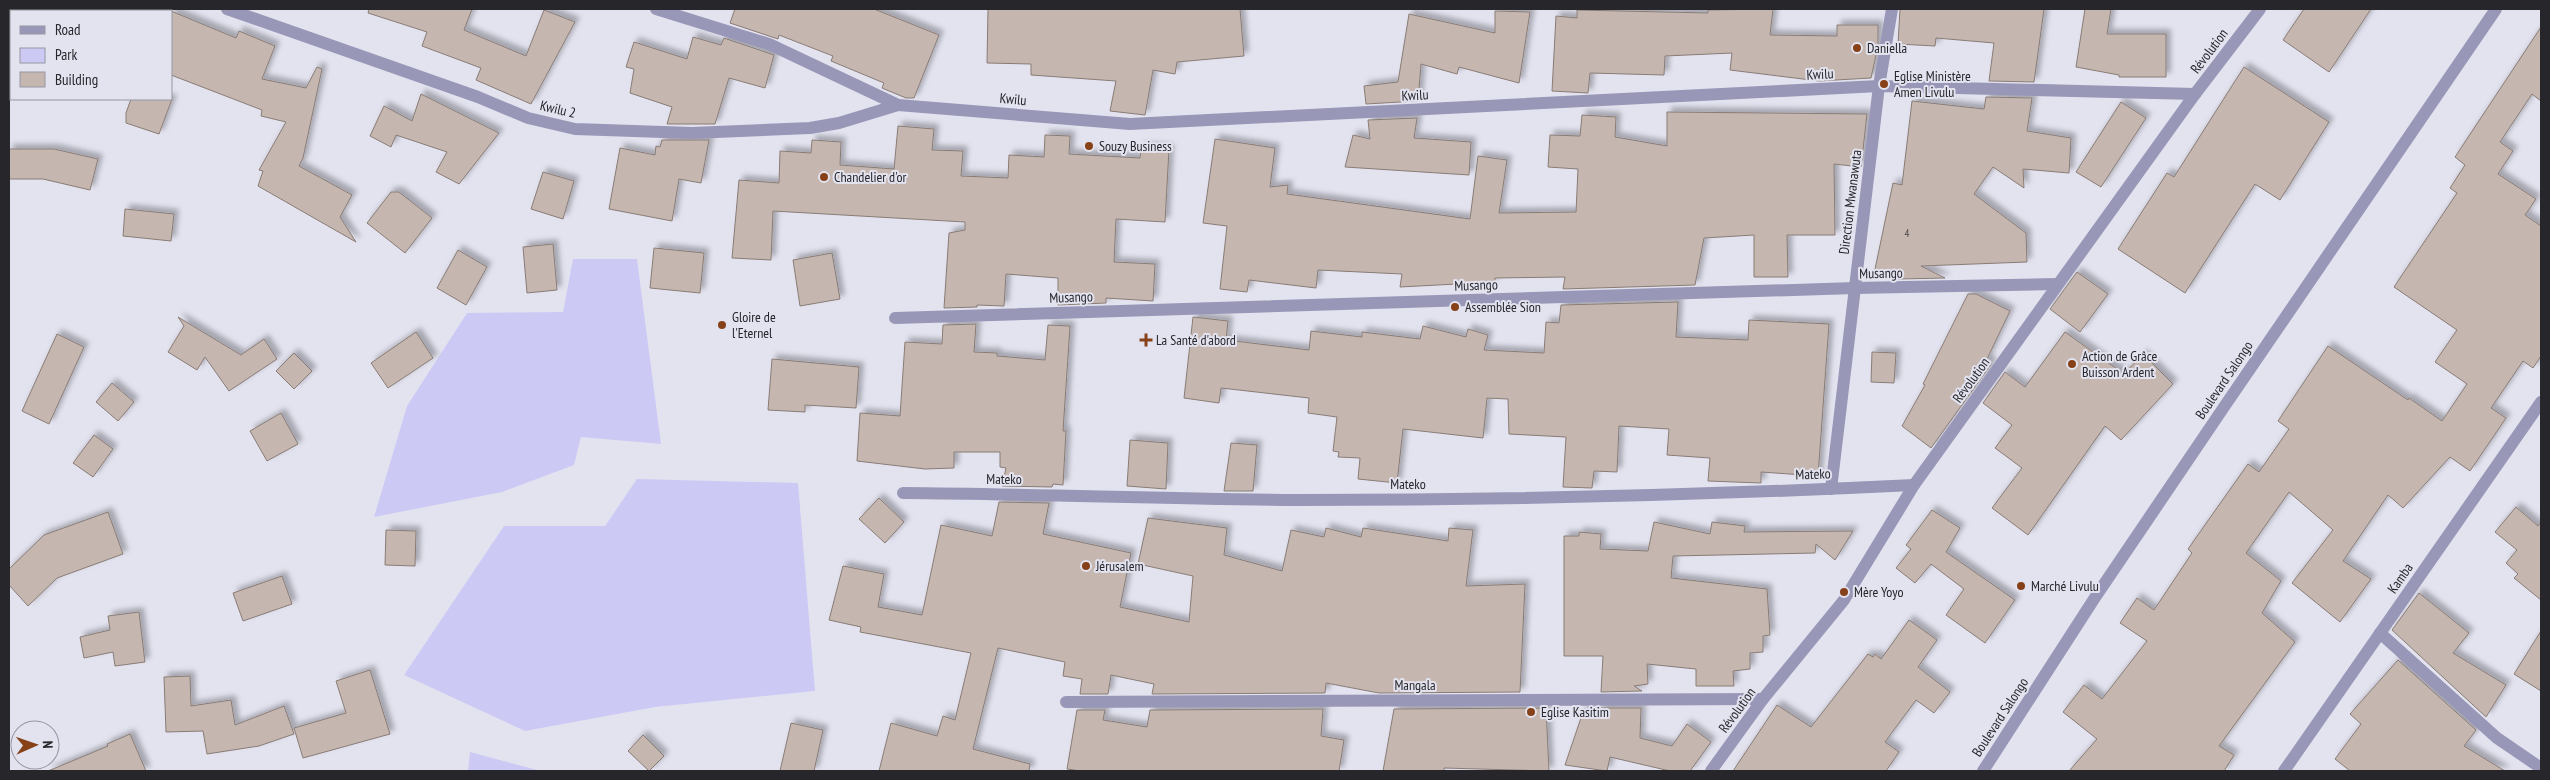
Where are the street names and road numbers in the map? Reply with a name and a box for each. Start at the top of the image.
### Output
street label: Révolution [2186,25,2232,77]
street label: Kwilu [1806,64,1834,84]
street label: Kwilu [1401,85,1429,105]
street label: Kwilu [999,89,1027,109]
street label: Kwilu 2 [538,96,578,122]
street label: Direction Mwanawuta [1835,149,1865,255]
street label: Musango [1859,264,1903,282]
street label: Musango [1454,275,1498,295]
street label: Musango [1049,287,1093,307]
street label: Boulevard Salongo [2191,337,2257,423]
street label: Révolution [1949,354,1993,406]
street label: Mateko [1795,464,1831,484]
street label: Mateko [986,470,1022,488]
street label: Mateko [1390,475,1426,493]
street label: Kamba [2383,559,2417,597]
street label: Boulevard Salongo [1968,674,2032,760]
street label: Mangala [1394,676,1436,694]
street label: Révolution [1715,684,1759,736]

